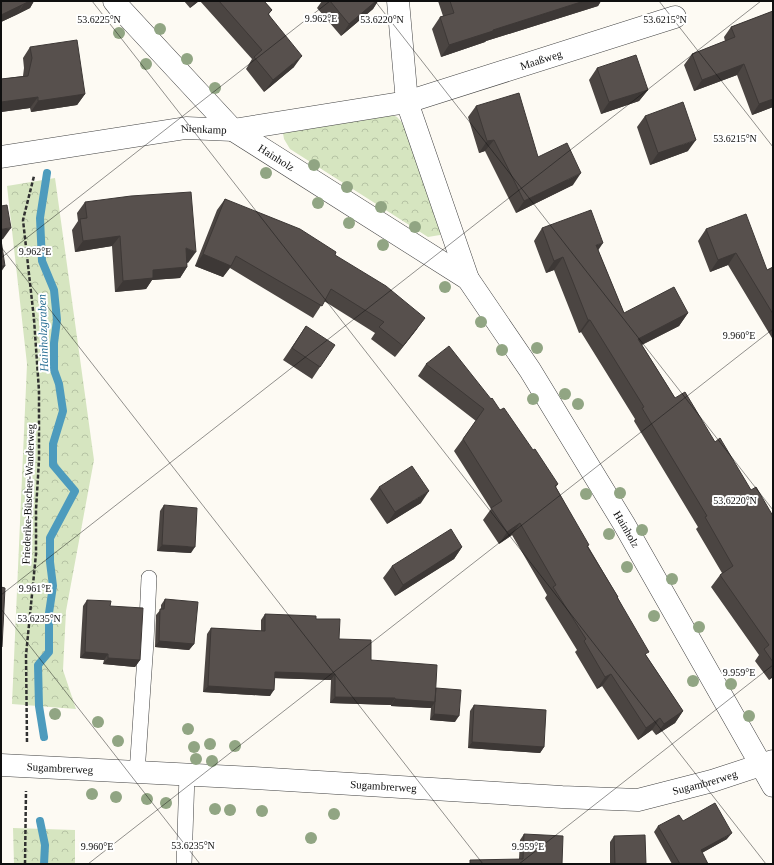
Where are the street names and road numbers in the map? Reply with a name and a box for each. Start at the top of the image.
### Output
street label: Maaßweg [518,47,564,72]
street label: Nienkamp [180,122,227,136]
street label: Hainholz [256,142,297,173]
street label: Friederike-Büscher-Wanderweg [20,423,36,564]
street label: Hainholz [611,509,642,550]
street label: Sugambrerweg [26,760,94,776]
street label: Sugambrerweg [671,767,739,797]
street label: Sugambrerweg [350,778,418,794]

